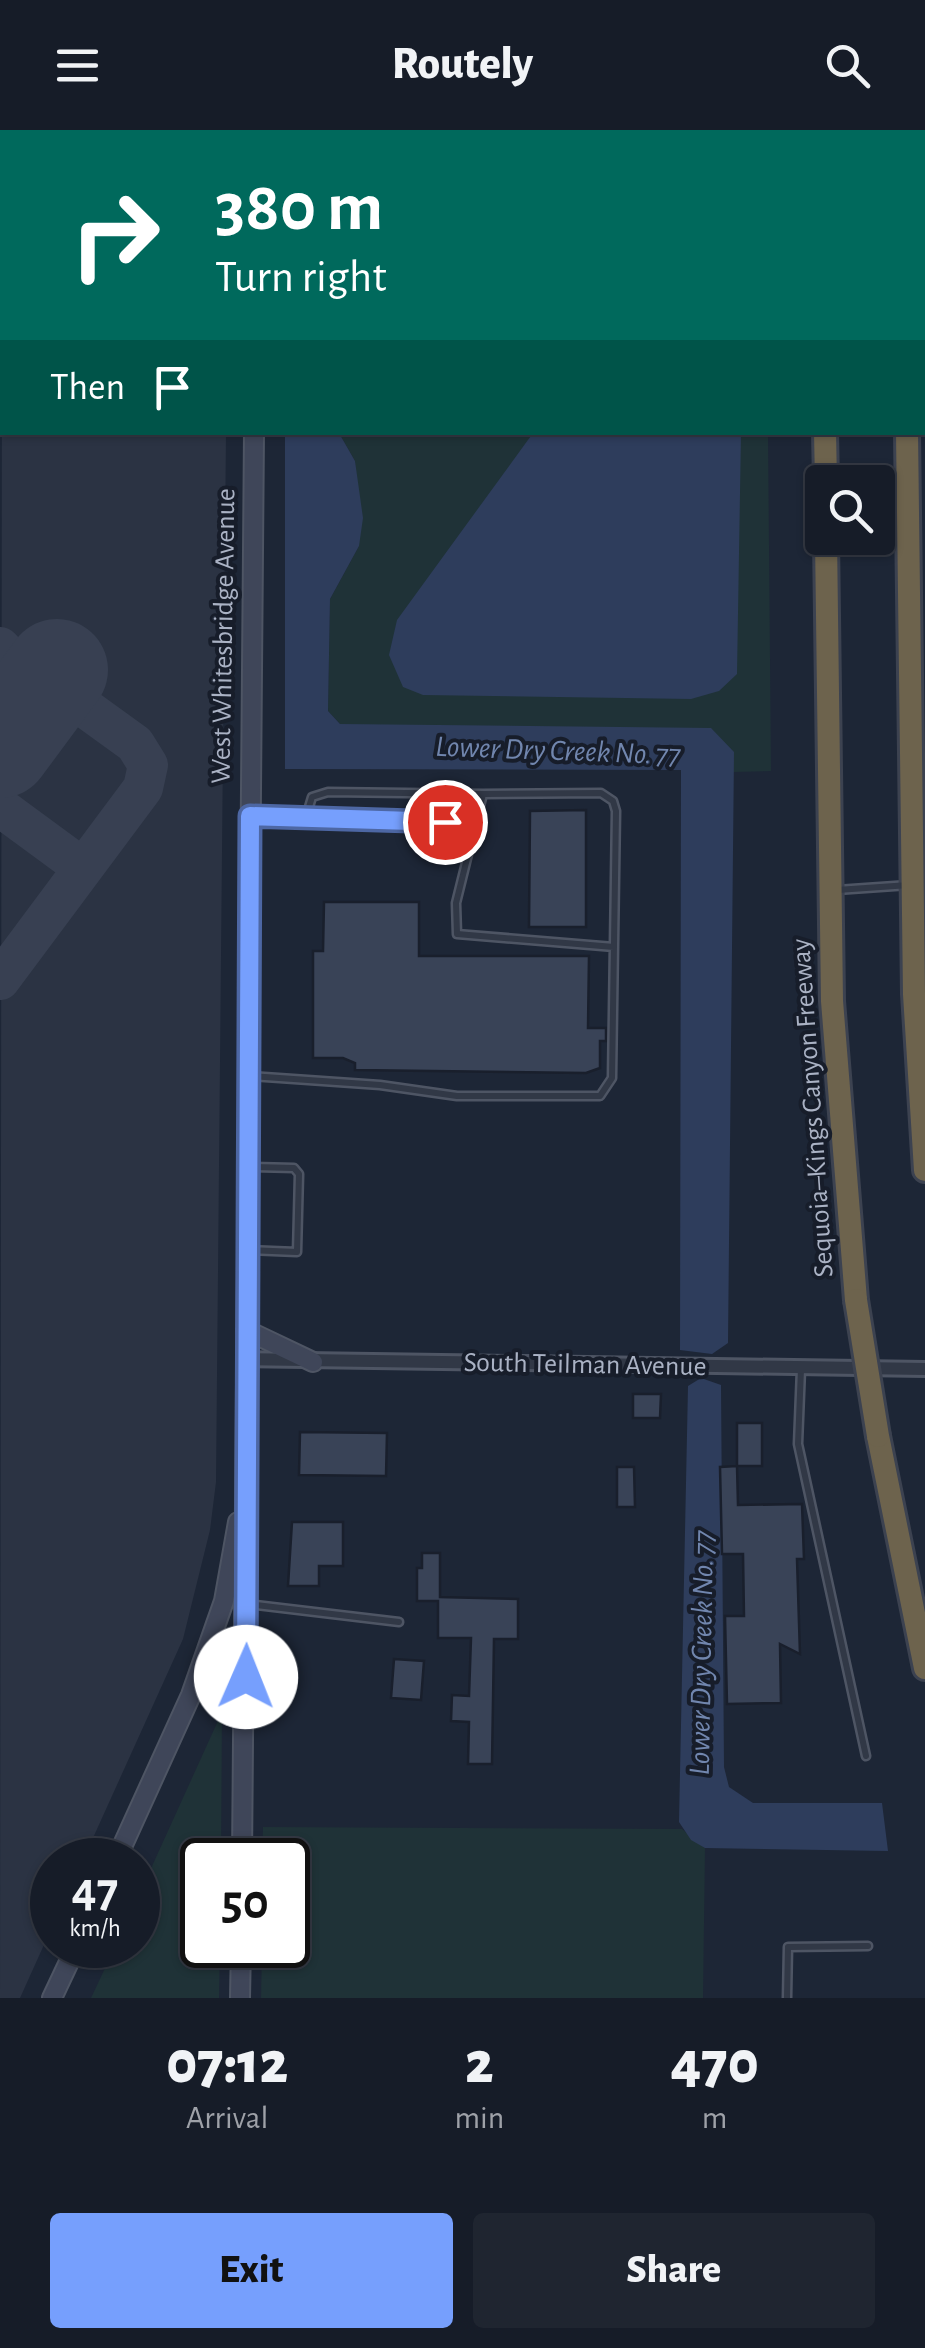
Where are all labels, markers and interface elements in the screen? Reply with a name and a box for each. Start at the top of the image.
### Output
icon: menu [50,38,105,93]
icon: search [820,38,875,93]
text: Routely [392,42,533,87]
icon: right [50,170,180,300]
text: 380 m [215,173,383,243]
text: Turn right [215,255,387,300]
icon: arrive [145,360,200,415]
text: Then [50,369,125,407]
map controls [805,465,895,555]
button: search [805,465,895,555]
street label: West Whitesbridge Avenue [207,488,241,784]
water label: Lower Dry Creek No. 77 [435,732,682,770]
pin [403,780,488,865]
icon: arrive [418,795,473,850]
street label: Sequoia–Kings Canyon Freeway [787,938,839,1278]
street label: South Teilman Avenue [463,1349,707,1381]
water label: Lower Dry Creek No. 77 [685,1530,719,1776]
position arrow [194,1625,298,1729]
speed limit sign: 50 [180,1838,310,1968]
text: 47 [72,1866,118,1916]
text: km/h [69,1916,121,1941]
text: 07:12 [166,2034,288,2094]
text: 2 [465,2034,494,2094]
text: 470 [670,2034,759,2094]
text: Arrival [186,2102,268,2134]
text: min [454,2102,504,2134]
text: m [702,2102,727,2134]
button: Exit [50,2213,453,2328]
button: Share [473,2213,875,2328]

